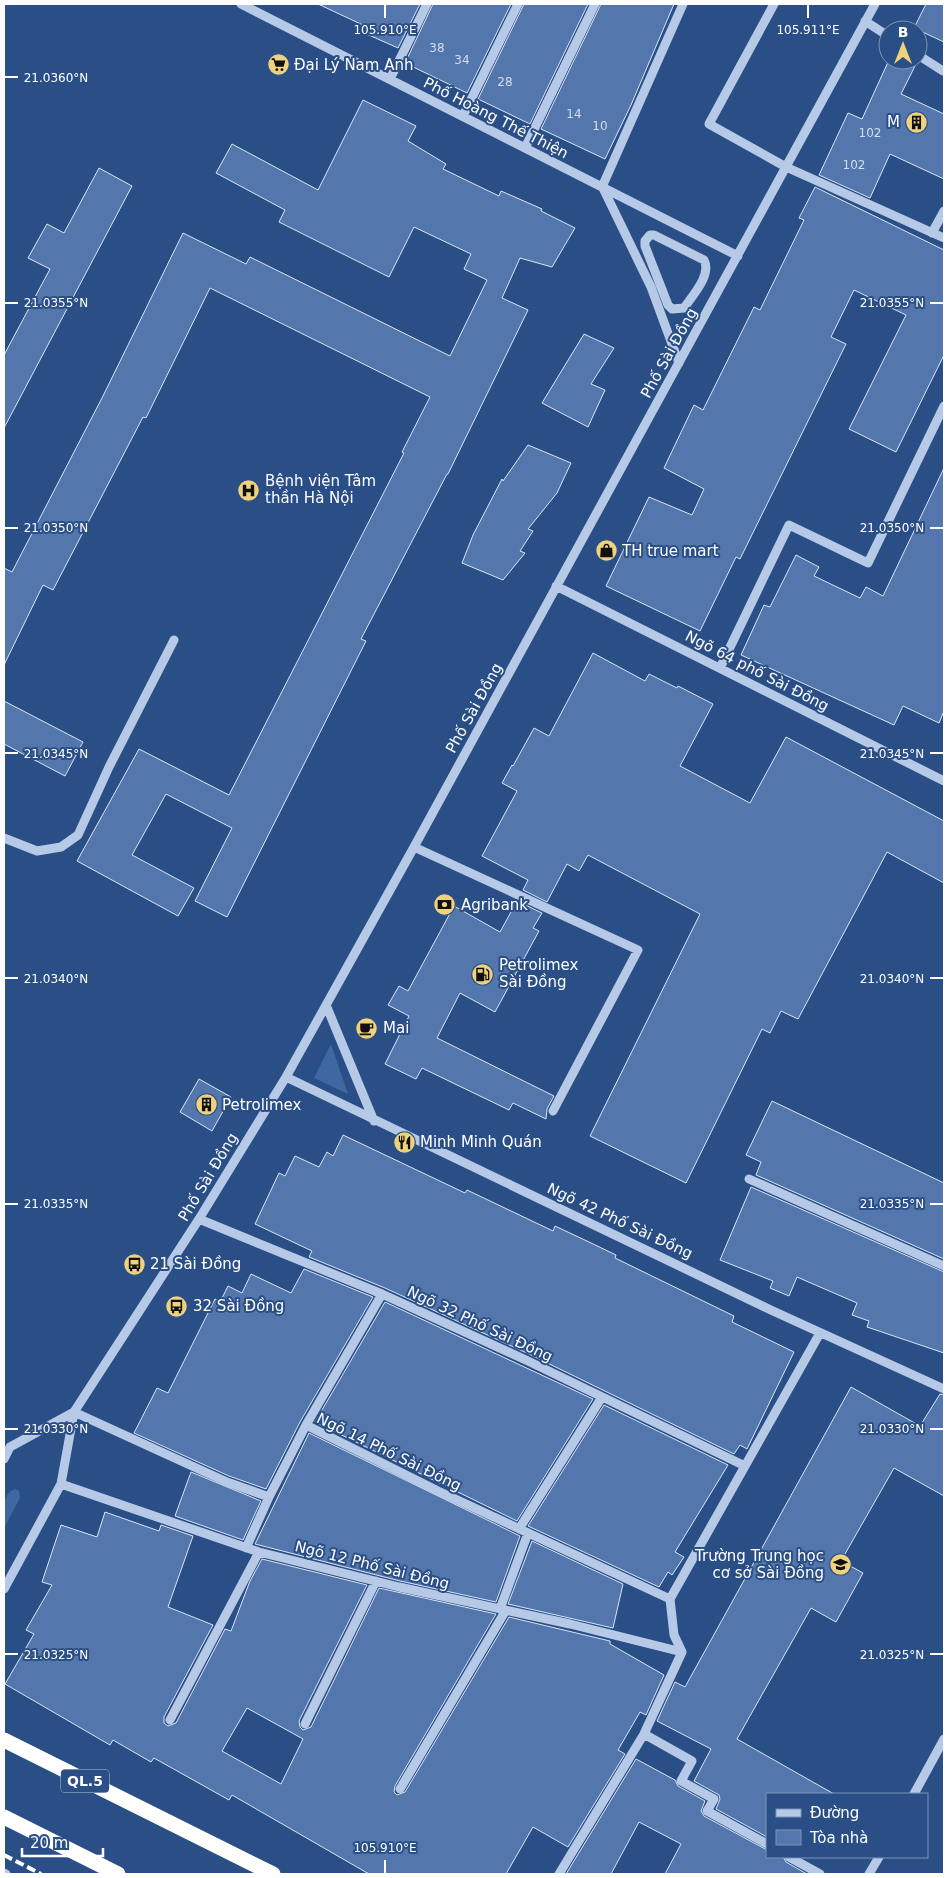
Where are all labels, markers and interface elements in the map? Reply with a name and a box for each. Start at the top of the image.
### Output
north arrow [878,20,928,70]
text: 105.910°E [353,23,417,37]
text: 105.911°E [776,23,840,37]
text: B [898,24,908,40]
house number: 38 [429,41,445,55]
supermarket icon: Đại Lý Nam Anh [266,53,290,77]
house number: 34 [454,53,470,67]
place label: Đại Lý Nam Anh [294,56,413,74]
text: 21.0360°N [24,71,88,85]
street label: Phố Hoàng Thế Thiện [421,74,571,162]
house number: 28 [497,75,513,89]
house number: 14 [566,107,582,121]
building icon: M [904,110,928,134]
place label: M [887,113,900,131]
house number: 10 [592,119,608,133]
house number: 102 [859,126,881,140]
house number: 102 [843,158,865,172]
text: 21.0355°N [24,296,88,310]
text: 21.0355°N [860,296,924,310]
street label: Phố Sài Đồng [637,305,701,401]
place label: Bệnh viện Tâm thần Hà Nội [265,472,376,507]
hospital icon: Bệnh viện Tâm thần Hà Nội [237,478,261,502]
text: 21.0350°N [24,521,88,535]
text: 21.0350°N [860,521,924,535]
shop icon: TH true mart [594,539,618,563]
place label: TH true mart [621,542,719,560]
street label: Ngõ 64 phố Sài Đồng [682,627,832,715]
street label: Phố Sài Đồng [442,660,506,756]
text: 21.0345°N [24,747,88,761]
text: 21.0345°N [860,747,924,761]
bank icon: Agribank [433,893,457,917]
place label: Agribank [461,896,528,914]
place label: Petrolimex Sài Đồng [499,956,579,991]
fuel station icon: Petrolimex Sài Đồng [471,962,495,986]
text: 21.0340°N [24,972,88,986]
text: 21.0340°N [860,972,924,986]
cafe icon: Mai [355,1016,379,1040]
place label: Mai [383,1019,409,1037]
building icon: Petrolimex [194,1093,218,1117]
place label: Petrolimex [222,1096,302,1114]
street label: Phố Sài Đồng [175,1130,241,1224]
restaurant icon: Minh Minh Quán [392,1130,416,1154]
place label: Minh Minh Quán [420,1133,542,1151]
street label: Ngõ 42 Phố Sài Đồng [544,1179,696,1263]
text: 21.0335°N [24,1197,88,1211]
text: 21.0335°N [860,1197,924,1211]
bus stop icon: 21 Sài Đồng [122,1252,146,1276]
place label: 21 Sài Đồng [150,1255,241,1273]
street label: Ngõ 32 Phố Sài Đồng [404,1282,556,1366]
bus stop icon: 32 Sài Đồng [165,1294,189,1318]
place label: 32 Sài Đồng [193,1297,284,1315]
street label: Ngõ 14 Phố Sài Đồng [314,1409,464,1495]
text: 21.0330°N [24,1422,88,1436]
text: 21.0330°N [860,1422,924,1436]
street label: Ngõ 12 Phố Sài Đồng [293,1537,451,1593]
place label: Trường Trung học cơ sở Sài Đồng [694,1547,824,1582]
school or university icon: Trường Trung học cơ sở Sài Đồng [828,1553,852,1577]
text: 21.0325°N [24,1648,88,1662]
text: 21.0325°N [860,1648,924,1662]
road number: QL.5 [61,1770,109,1792]
legend [766,1793,928,1858]
text: Đường [810,1804,859,1822]
scale bar [22,1826,104,1858]
text: Tòa nhà [809,1829,869,1847]
text: 20 m [30,1834,68,1852]
text: 105.910°E [353,1841,417,1855]

